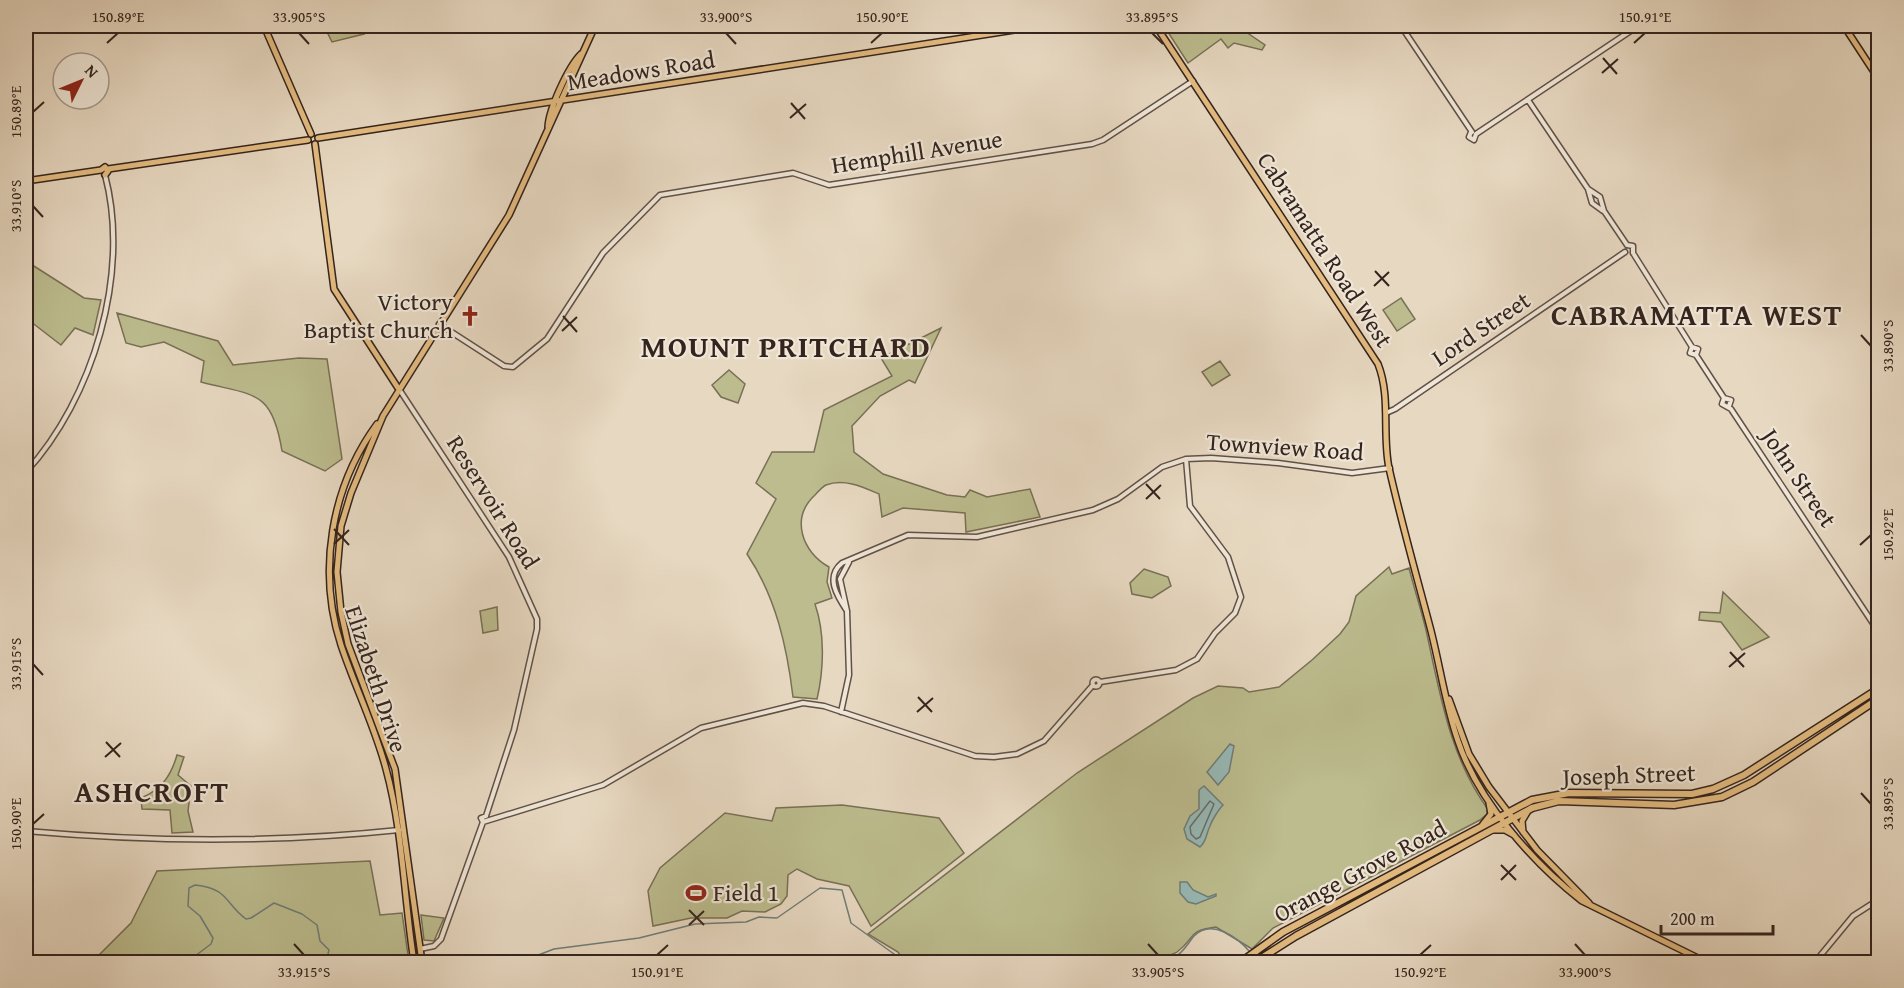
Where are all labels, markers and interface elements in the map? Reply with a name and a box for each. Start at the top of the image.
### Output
text: 150.89°E [92,6,145,27]
text: 33.905°S [273,6,325,27]
text: 33.900°S [700,6,752,27]
text: 150.90°E [856,6,909,27]
text: 33.895°S [1126,6,1178,27]
text: 150.91°E [1619,6,1672,27]
street label: Meadows Road [565,42,717,99]
north arrow [51,51,111,111]
text: N [80,59,105,83]
text: 150.89°E [5,85,26,138]
street label: Hemphill Avenue [829,121,1005,182]
street label: Cabramatta Road West [1249,145,1402,355]
text: 33.910°S [5,180,26,232]
street label: Lord Street [1424,282,1538,375]
place label: Victory Baptist Church [304,284,454,347]
district label: CABRAMATTA WEST [1551,292,1843,336]
church icon: Victory Baptist Church [458,304,482,328]
text: 33.890°S [1877,320,1898,372]
district label: MOUNT PRITCHARD [641,324,931,368]
street label: John Street [1752,419,1846,535]
street label: Townview Road [1205,424,1365,469]
street label: Reservoir Road [438,428,549,575]
text: 150.92°E [1877,508,1898,561]
street label: Elizabeth Drive [336,601,417,757]
text: 33.915°S [5,638,26,690]
street label: Joseph Street [1559,755,1697,794]
district label: ASHCROFT [74,769,230,813]
text: 33.895°S [1877,778,1898,830]
text: 150.90°E [5,797,26,850]
street label: Orange Grove Road [1267,810,1453,931]
place label: Field 1 [713,875,779,910]
sports icon: Field 1 [684,881,708,905]
scale bar [1661,898,1774,936]
text: 200 m [1670,905,1715,932]
text: 33.915°S [278,961,330,982]
text: 150.91°E [631,961,684,982]
text: 33.905°S [1132,961,1184,982]
text: 150.92°E [1394,961,1447,982]
text: 33.900°S [1559,961,1611,982]

